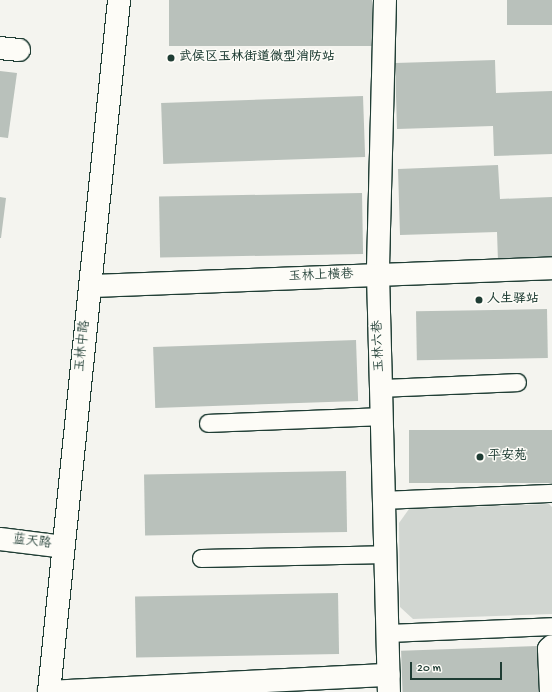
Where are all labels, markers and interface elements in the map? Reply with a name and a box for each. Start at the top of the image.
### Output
place label: 武侯区玉林街道微型消防站 [179,50,335,66]
marker: 武侯区玉林街道微型消防站 [166,53,176,63]
street label: 玉林上横巷 [288,268,354,286]
place label: 人生驿站 [487,292,539,308]
marker: 人生驿站 [474,295,484,305]
street label: 玉林中路 [74,319,94,373]
street label: 玉林六巷 [371,320,389,372]
place label: 平安苑 [488,449,527,465]
marker: 平安苑 [475,452,485,462]
street label: 蓝天路 [12,533,52,553]
scale bar [412,654,504,680]
text: 20 m [417,662,441,676]

